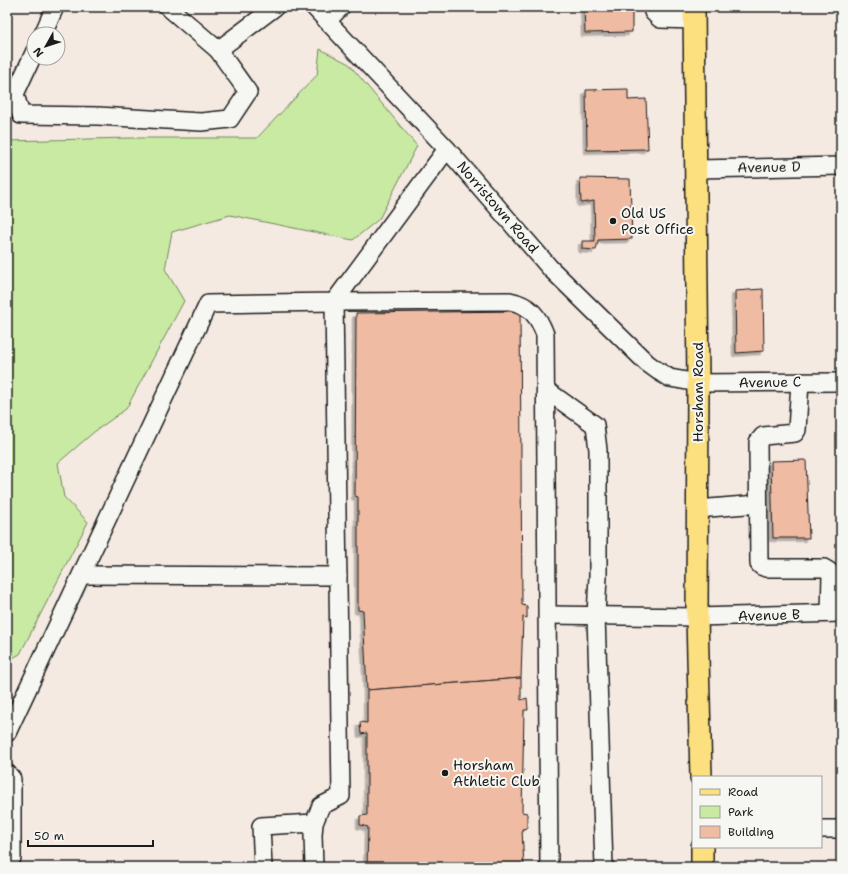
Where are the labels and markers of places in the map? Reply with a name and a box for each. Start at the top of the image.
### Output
place label: Old US Post Office [621,204,694,238]
marker: Old US Post Office [608,216,618,226]
place label: Horsham Athletic Club [453,756,540,790]
marker: Horsham Athletic Club [440,768,450,778]

